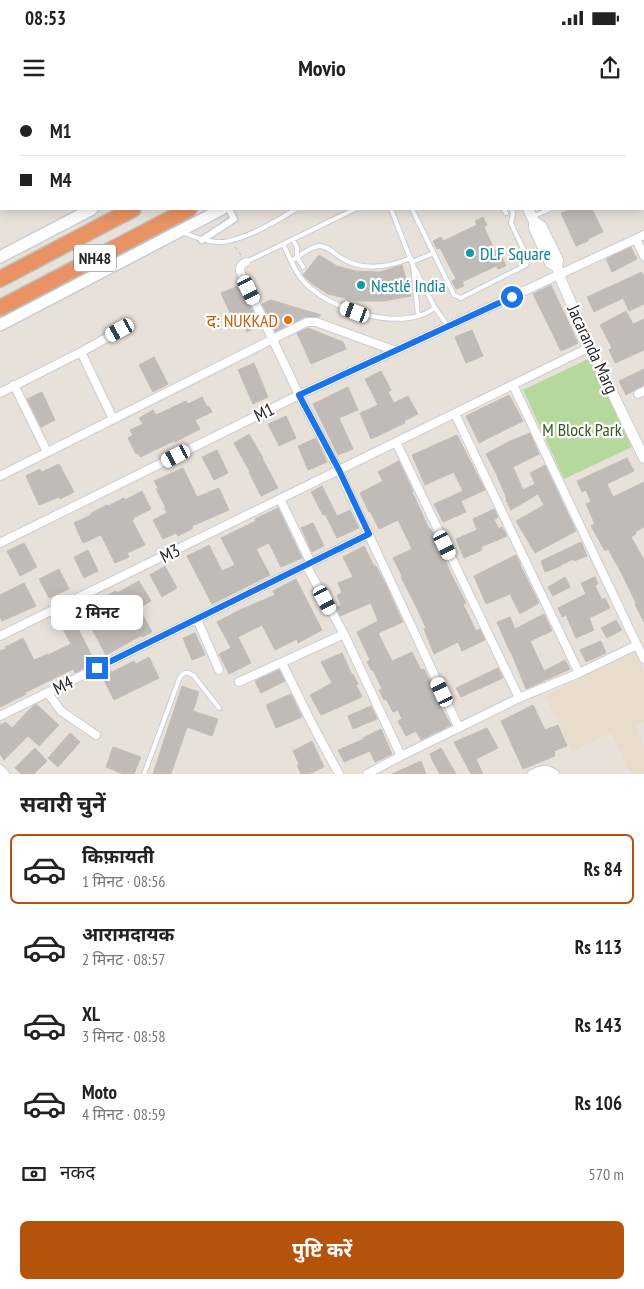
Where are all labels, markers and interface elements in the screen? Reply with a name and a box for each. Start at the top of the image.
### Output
text: 08:53 [25,6,66,30]
icon: menu [20,54,48,82]
text: Movio [298,54,346,82]
icon: share [596,54,624,82]
text: M1 [50,119,72,143]
text: M4 [50,168,72,192]
place label: DLF Square [480,242,551,265]
road number: NH48 [74,244,116,272]
marker: DLF Square [464,247,476,259]
car [235,273,262,307]
place label: Nestlé India [371,274,446,297]
marker: Nestlé India [355,279,367,291]
route start [501,286,523,308]
car [338,300,371,324]
street label: Jacaranda Marg [562,300,624,397]
place label: द: NUKKAD [207,309,278,332]
marker: द: NUKKAD [282,314,294,326]
car [103,316,136,344]
street label: M1 [250,397,278,427]
park label: M Block Park [542,418,622,441]
car [159,443,192,469]
car [431,528,458,562]
street label: M3 [156,538,184,568]
car [311,583,338,617]
callout: 2 मिनट [51,596,143,630]
text: 2 मिनट [75,602,119,622]
route end [86,657,108,679]
street label: M4 [49,670,77,700]
car [428,675,455,709]
text: सवारी चुनें [20,790,105,818]
text: किफ़ायती [82,844,154,868]
icon: car [22,847,67,892]
text: Rs 84 [584,857,622,881]
text: 1 मिनट · 08:56 [82,871,166,891]
text: आरामदायक [82,922,174,946]
icon: car [22,925,67,970]
text: Rs 113 [575,935,622,959]
text: 2 मिनट · 08:57 [82,949,166,969]
text: XL [82,1002,100,1026]
icon: car [22,1003,67,1048]
text: Rs 143 [575,1013,622,1037]
text: 3 मिनट · 08:58 [82,1026,166,1046]
text: Moto [82,1080,117,1104]
icon: car [22,1081,67,1126]
text: Rs 106 [575,1091,622,1115]
text: 4 मिनट · 08:59 [82,1104,166,1124]
icon: cash [20,1160,48,1188]
text: नकद [60,1160,95,1184]
text: 570 m [589,1164,624,1184]
button: पुष्टि करें [20,1221,624,1279]

